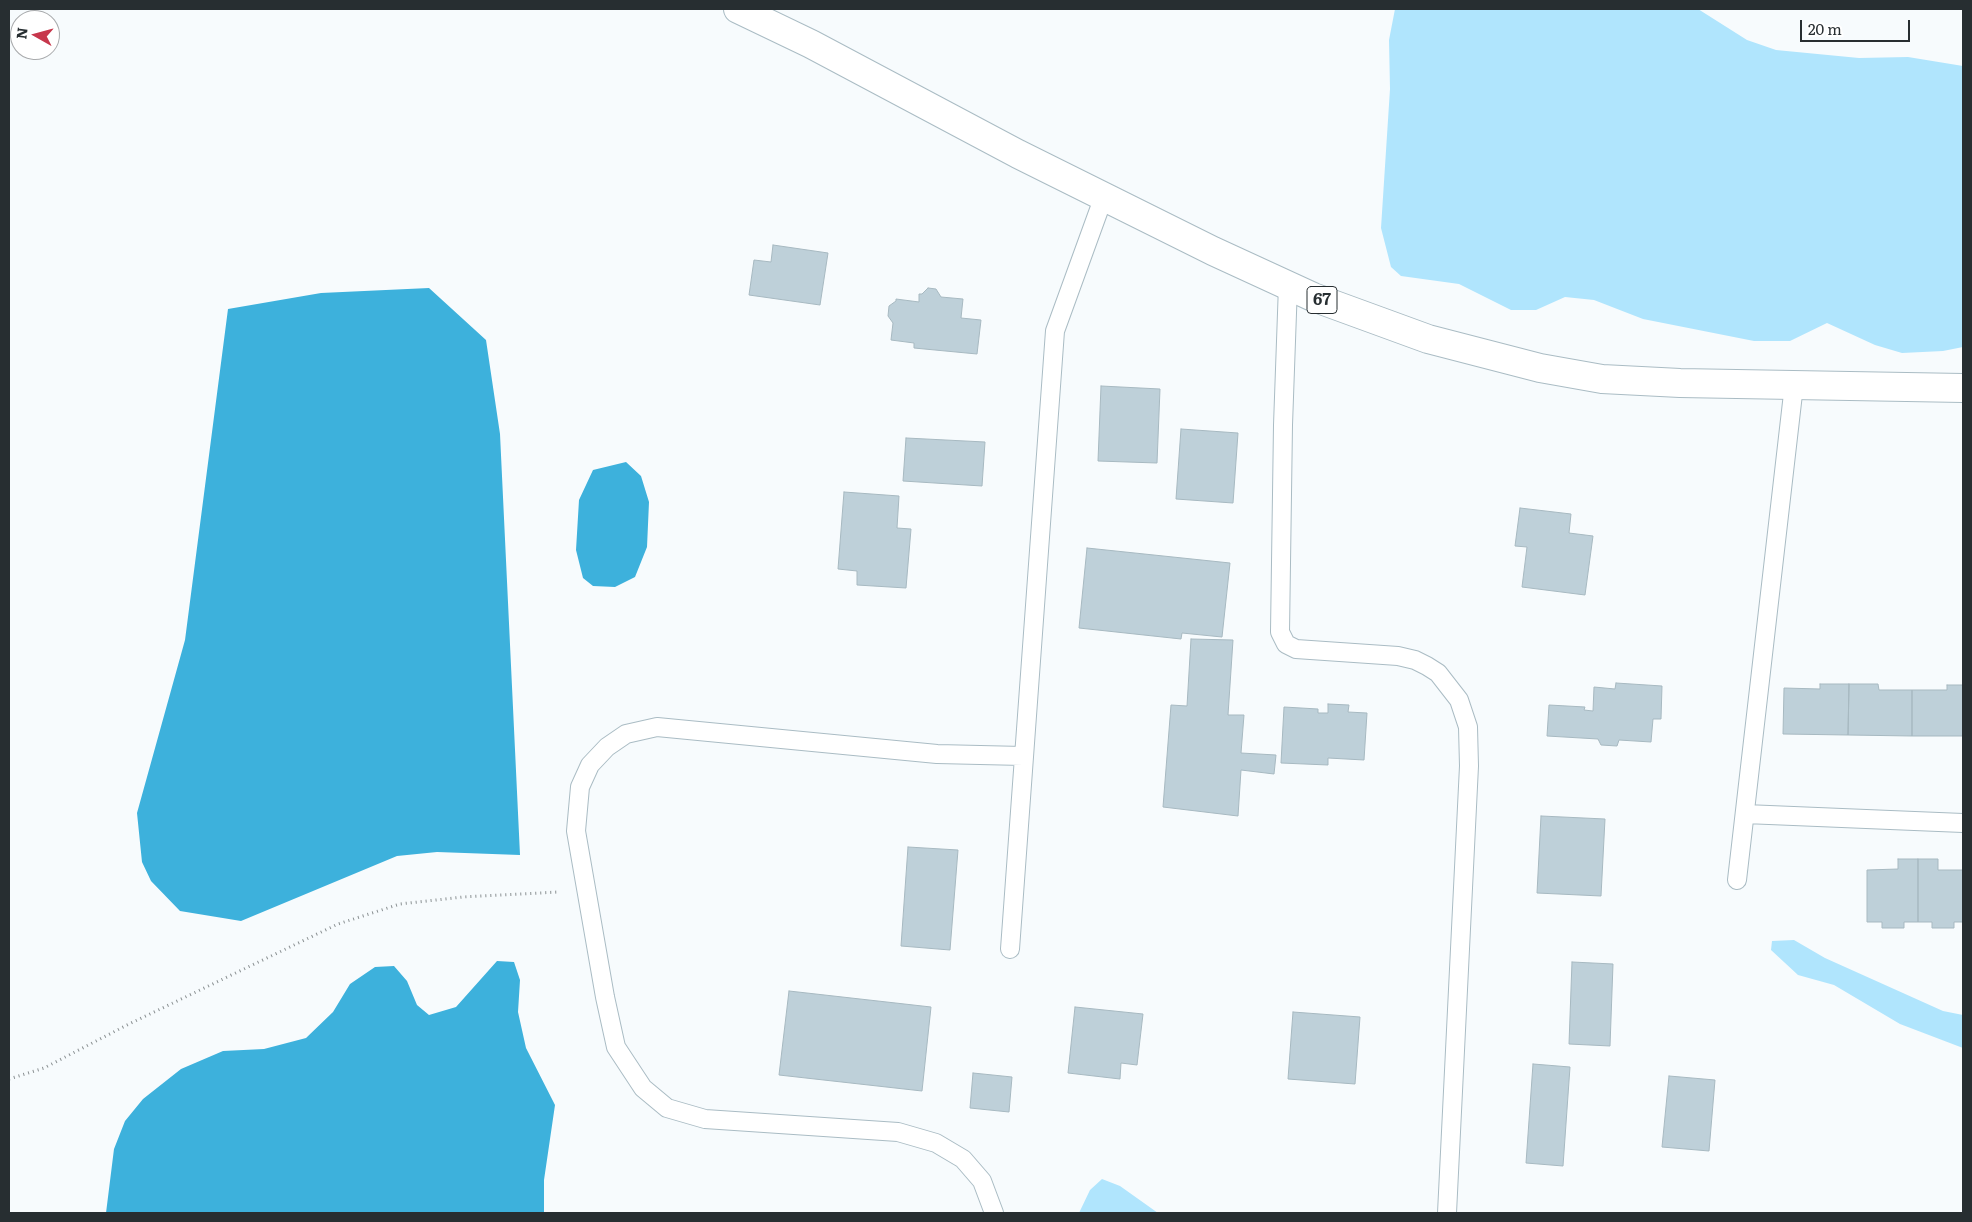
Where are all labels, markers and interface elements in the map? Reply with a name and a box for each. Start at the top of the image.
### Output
north arrow [10,10,60,60]
scale bar [1802,10,1912,42]
text: 20 m [1808,17,1842,40]
text: N [10,26,32,40]
road number: 67 [1307,286,1337,314]

